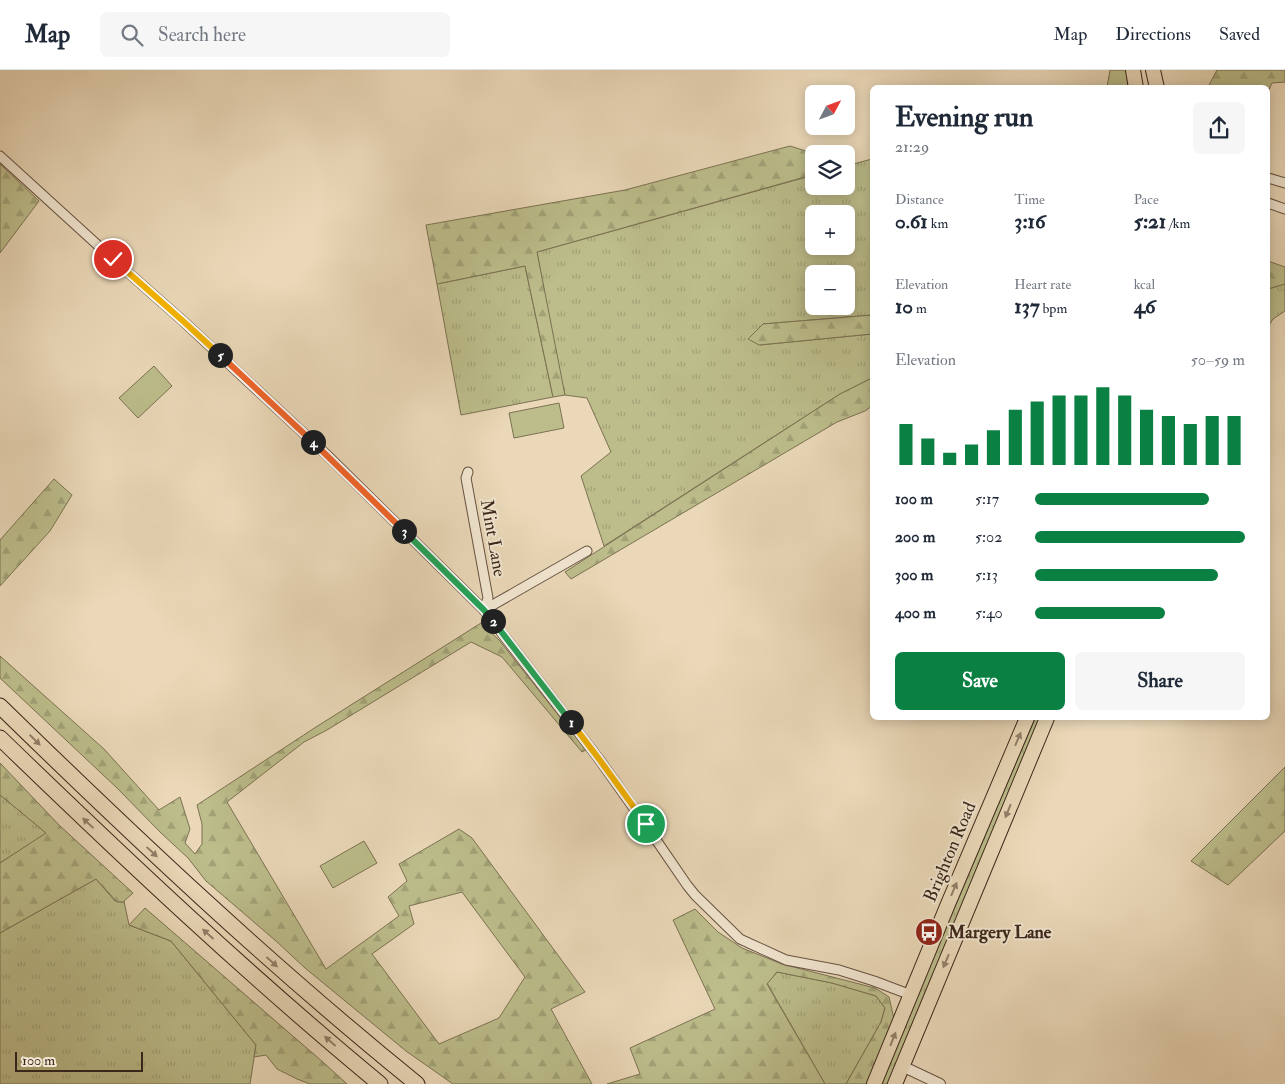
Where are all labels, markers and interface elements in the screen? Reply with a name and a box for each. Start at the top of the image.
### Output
search box [100,12,450,57]
text: Map [25,19,70,50]
icon: search [118,21,146,49]
text: Search here [158,23,246,47]
text: Map [1054,23,1087,46]
text: Directions [1115,23,1191,46]
text: Saved [1219,23,1260,46]
north arrow [805,85,855,135]
map controls [805,85,855,315]
text: Evening run [895,100,1033,135]
button: share [1193,102,1245,154]
text: 21:29 [895,137,929,157]
button: layers [805,145,855,195]
text: Distance [895,191,944,208]
text: Time [1014,191,1045,208]
text: Pace [1134,191,1159,208]
button: + [805,205,855,255]
text: 0.61 [895,208,928,235]
text: 3:16 [1014,208,1046,235]
text: 5:21 [1134,208,1166,235]
text: km [928,215,948,232]
text: /km [1166,215,1190,232]
pin [92,238,134,280]
icon: check [99,245,127,273]
button: − [805,265,855,315]
text: Elevation [895,276,948,293]
text: Heart rate [1014,276,1071,293]
text: kcal [1134,276,1155,293]
text: 10 [895,293,913,320]
text: 137 [1014,293,1040,320]
text: 46 [1134,293,1156,320]
text: m [913,300,927,317]
text: bpm [1040,300,1067,317]
pin: 5 [208,342,232,368]
text: 5 [217,347,224,364]
text: Elevation [895,350,956,370]
text: 50–59 m [1191,350,1245,370]
pin: 4 [300,430,326,454]
text: 4 [310,434,317,451]
text: 100 m [895,489,933,509]
text: 5:17 [975,489,999,509]
street label: Mint Lane [475,497,511,579]
pin: 3 [392,518,416,544]
text: 3 [402,523,407,540]
text: 200 m [895,527,935,547]
text: 5:02 [975,527,1002,547]
text: 300 m [895,565,933,585]
text: 5:13 [975,565,998,585]
text: 400 m [895,603,936,623]
text: 5:40 [975,603,1003,623]
pin: 2 [480,608,506,634]
text: 2 [490,613,497,630]
button: Save [895,652,1065,710]
button: Share [1075,652,1245,710]
pin: 1 [558,710,584,734]
text: 1 [569,714,574,731]
one-way arrow [1014,732,1022,746]
one-way arrow [29,734,41,746]
street label: Brighton Road [919,798,981,906]
pin [625,803,667,845]
one-way arrow [1004,804,1012,818]
icon: arrive [632,810,660,838]
one-way arrow [83,817,95,829]
one-way arrow [146,846,158,858]
one-way arrow [951,882,959,896]
bus stop icon: Margery Lane [914,917,944,947]
place label: Margery Lane [947,921,1052,944]
one-way arrow [202,928,214,940]
one-way arrow [942,954,950,968]
one-way arrow [266,956,279,967]
one-way arrow [889,1032,897,1046]
one-way arrow [323,1036,336,1047]
scale bar [15,1049,142,1072]
text: 100 m [22,1052,55,1069]

